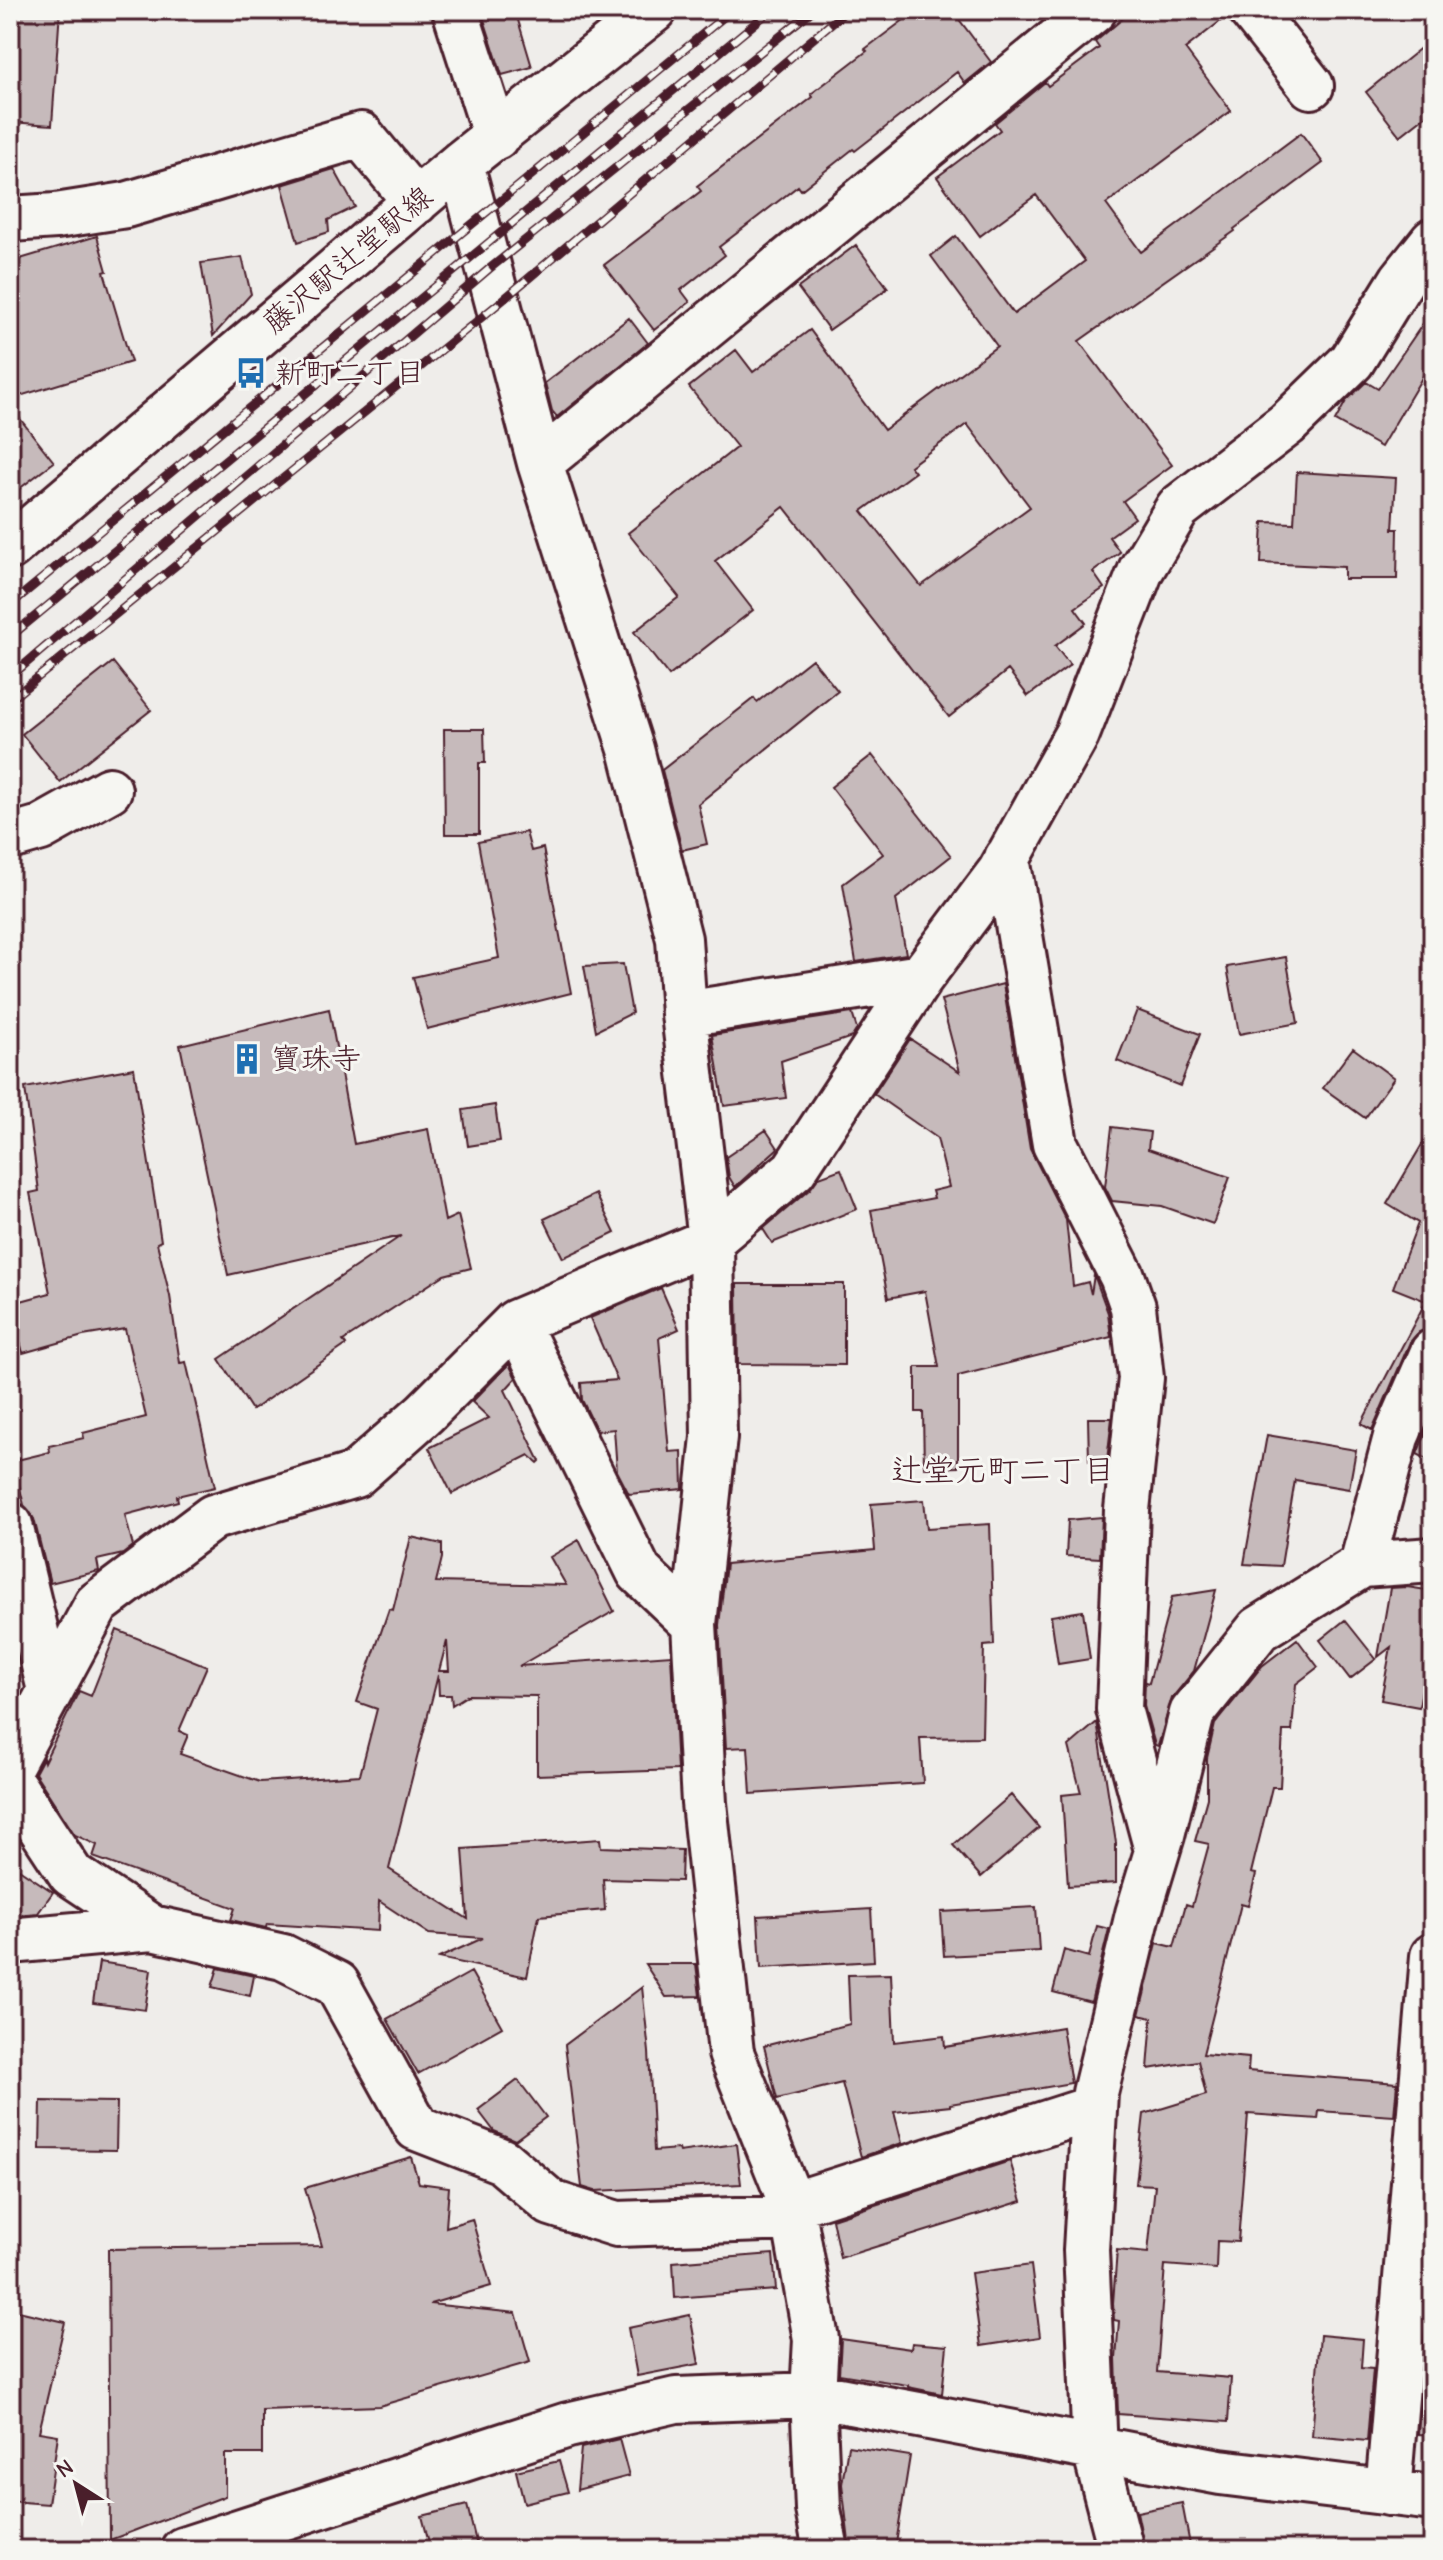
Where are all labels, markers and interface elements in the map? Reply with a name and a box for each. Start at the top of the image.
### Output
street label: 藤沢駅辻堂駅線 [256,179,440,341]
bus stop icon: 新町二丁目 [234,356,268,390]
place label: 新町二丁目 [275,356,425,391]
building icon: 寶珠寺 [230,1042,264,1076]
place label: 寶珠寺 [271,1042,361,1077]
district label: 辻堂元町二丁目 [891,1452,1115,1489]
north arrow [36,2444,116,2524]
text: N [51,2454,78,2483]

